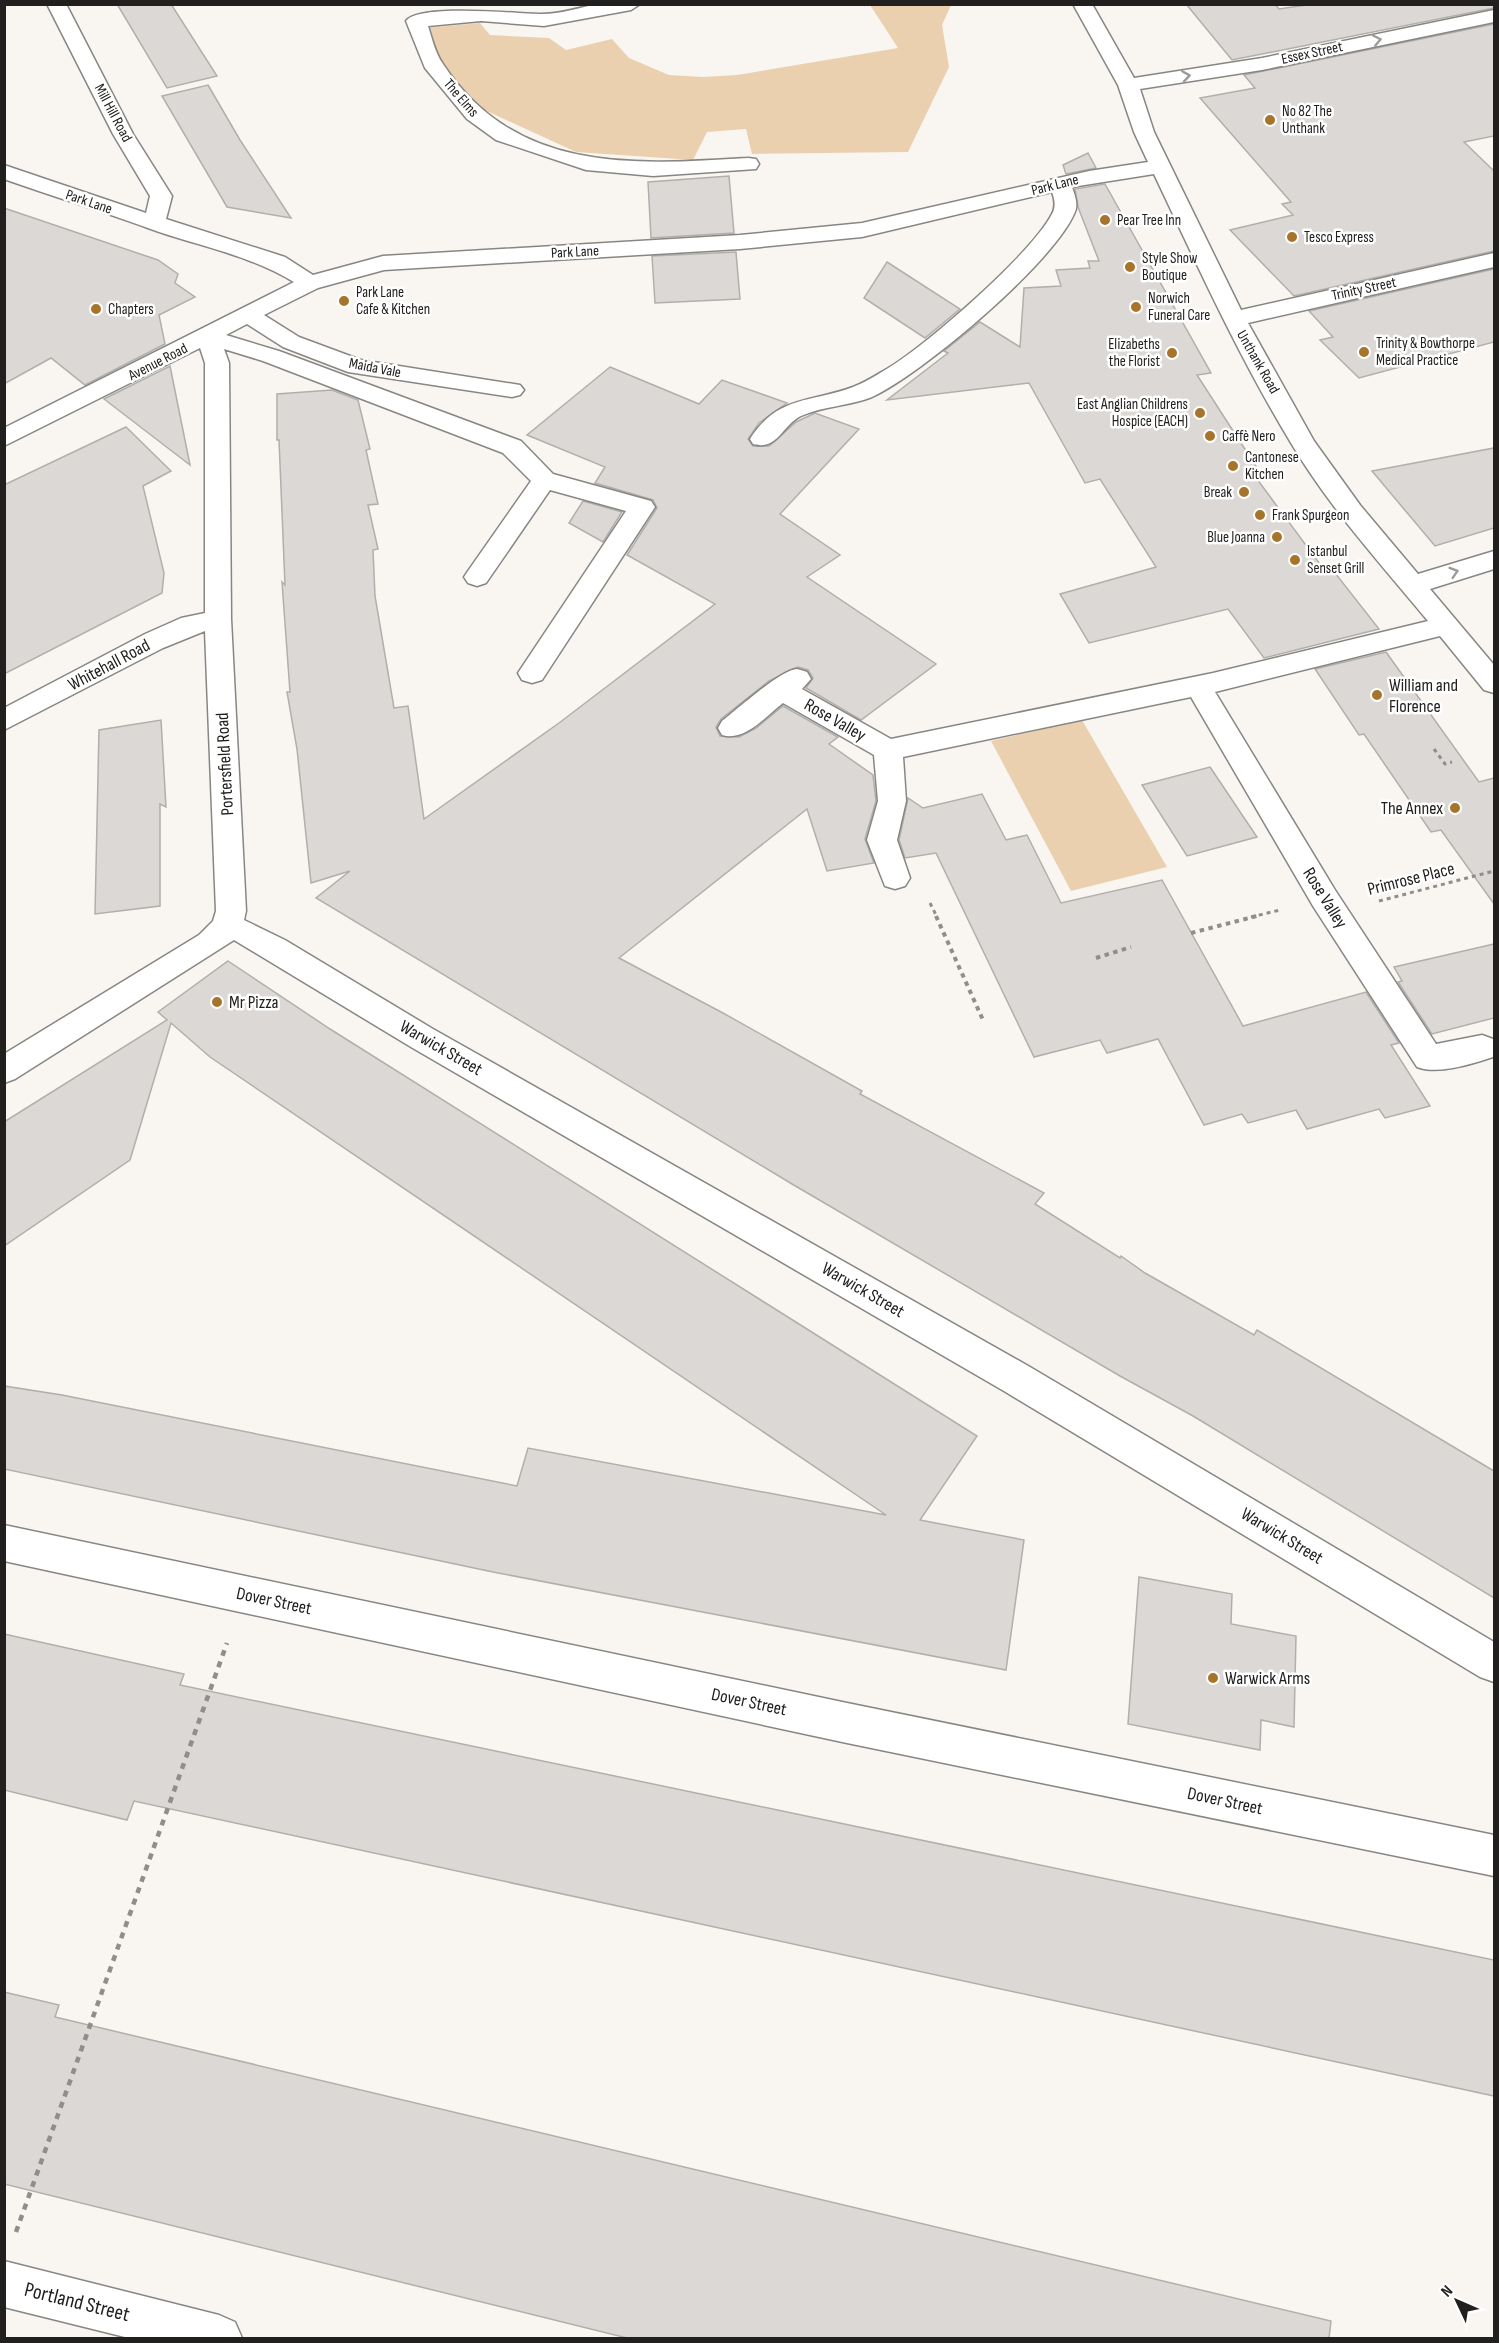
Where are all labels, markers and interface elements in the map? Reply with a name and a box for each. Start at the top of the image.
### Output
one-way arrow [1372,34,1382,47]
street label: Essex Street [1280,37,1345,69]
one-way arrow [1180,70,1190,83]
street label: The Elms [439,75,483,121]
street label: Mill Hill Road [90,81,136,145]
place label: No 82 The Unthank [1282,102,1332,138]
marker: No 82 The Unthank [1263,113,1277,127]
street label: Park Lane [1029,170,1081,200]
street label: Park Lane [63,185,115,219]
place label: Pear Tree Inn [1117,211,1181,230]
marker: Pear Tree Inn [1098,213,1112,227]
place label: Tesco Express [1304,228,1374,247]
marker: Tesco Express [1285,230,1299,244]
street label: Park Lane [550,241,600,263]
place label: Style Show Boutique [1142,249,1198,285]
marker: Style Show Boutique [1123,260,1137,274]
street label: Trinity Street [1330,273,1399,305]
place label: Park Lane Cafe & Kitchen [356,283,430,319]
place label: Norwich Funeral Care [1148,289,1210,325]
marker: Park Lane Cafe & Kitchen [337,294,351,308]
place label: Chapters [108,300,154,319]
marker: Norwich Funeral Care [1129,300,1143,314]
marker: Chapters [89,302,103,316]
street label: Unthank Road [1232,327,1284,397]
place label: Trinity & Bowthorpe Medical Practice [1376,334,1475,370]
place label: Elizabeths the Florist [1108,335,1160,371]
street label: Avenue Road [124,339,191,385]
marker: Trinity & Bowthorpe Medical Practice [1357,345,1371,359]
marker: Elizabeths the Florist [1165,346,1179,360]
street label: Maida Vale [347,354,403,382]
place label: East Anglian Childrens Hospice (EACH) [1077,395,1188,431]
marker: East Anglian Childrens Hospice (EACH) [1193,406,1207,420]
place label: Caffè Nero [1222,427,1275,446]
marker: Caffè Nero [1203,429,1217,443]
place label: Cantonese Kitchen [1245,448,1299,484]
marker: Cantonese Kitchen [1226,459,1240,473]
place label: Break [1204,483,1232,502]
marker: Break [1237,485,1251,499]
place label: Frank Spurgeon [1272,506,1349,525]
marker: Frank Spurgeon [1253,508,1267,522]
place label: Blue Joanna [1207,528,1265,547]
marker: Blue Joanna [1270,530,1284,544]
place label: Istanbul Senset Grill [1307,542,1364,578]
marker: Istanbul Senset Grill [1288,553,1302,567]
one-way arrow [1448,567,1458,579]
street label: Whitehall Road [65,635,153,695]
place label: William and Florence [1389,675,1458,717]
marker: William and Florence [1370,688,1384,702]
street label: Rose Valley [801,694,869,746]
street label: Portersfield Road [212,712,238,816]
place label: The Annex [1381,798,1443,819]
marker: The Annex [1448,801,1462,815]
street label: Primrose Place [1365,858,1457,900]
street label: Rose Valley [1298,864,1352,932]
place label: Mr Pizza [229,992,279,1013]
marker: Mr Pizza [210,995,224,1009]
street label: Warwick Street [396,1016,487,1080]
street label: Warwick Street [818,1258,909,1322]
street label: Warwick Street [1237,1503,1327,1569]
street label: Dover Street [235,1583,314,1619]
place label: Warwick Arms [1225,1668,1310,1689]
marker: Warwick Arms [1206,1671,1220,1685]
street label: Dover Street [710,1684,789,1720]
street label: Dover Street [1186,1783,1265,1819]
north arrow [1427,2271,1487,2331]
street label: Portland Street [22,2277,132,2327]
text: N [1437,2282,1457,2301]

